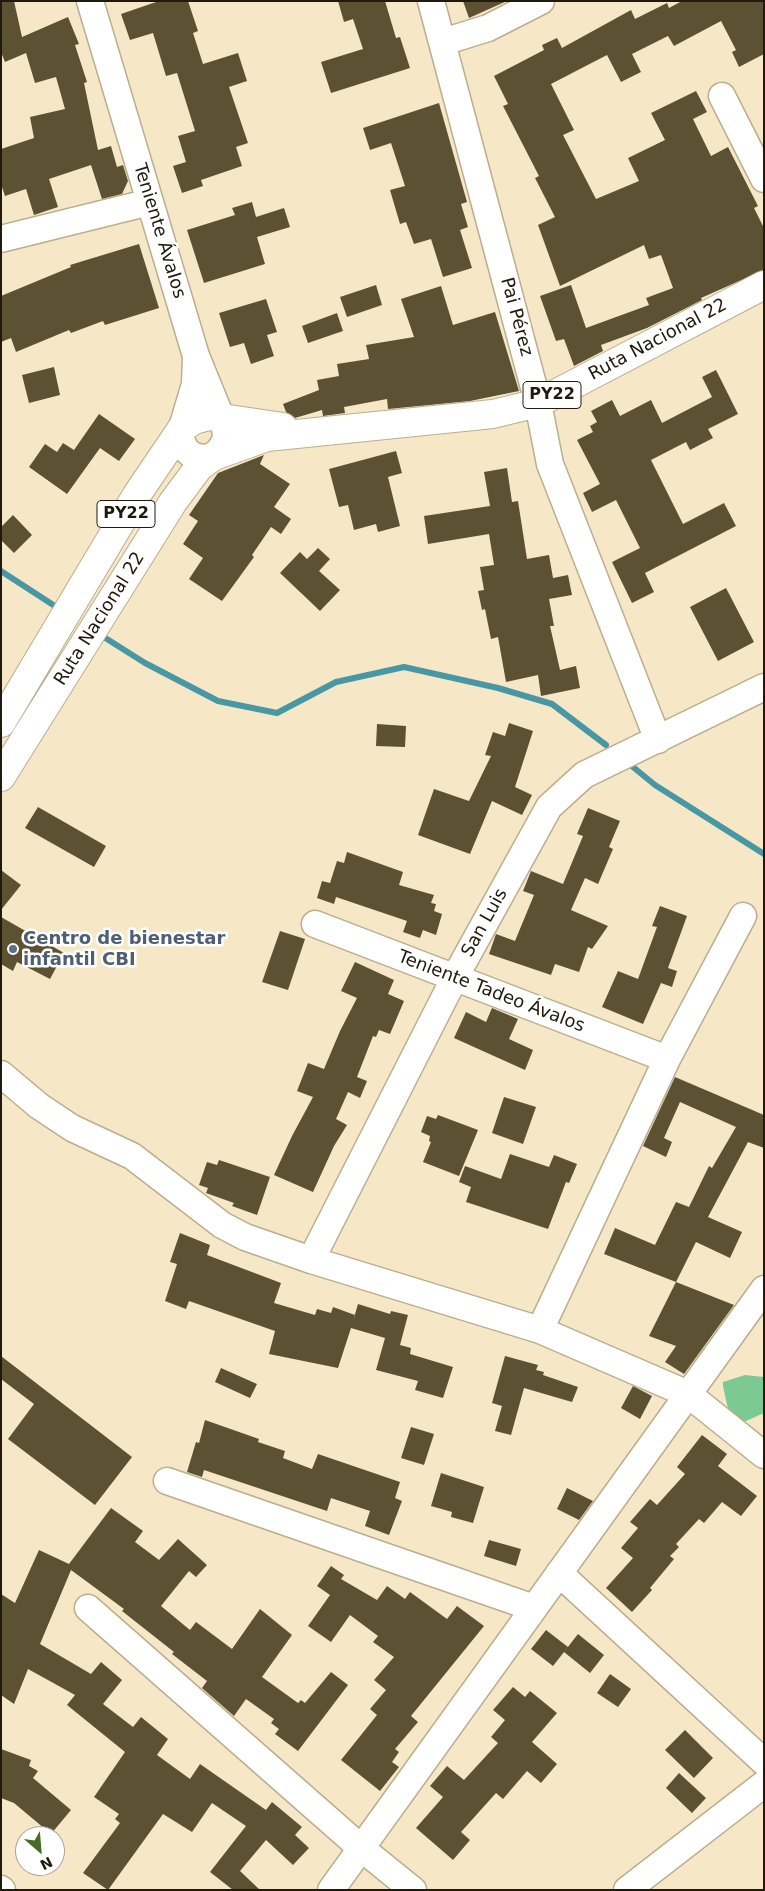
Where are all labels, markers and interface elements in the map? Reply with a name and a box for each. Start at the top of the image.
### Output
street label: Teniente Ávalos [128,161,190,301]
street label: Pai Pérez [495,275,537,359]
street label: Ruta Nacional 22 [585,294,731,386]
road number: PY22 [523,382,581,408]
road number: PY22 [97,500,155,528]
street label: Ruta Nacional 22 [50,548,150,690]
street label: San Luis [457,885,513,961]
place label: Centro de bienestar infantil CBI [23,928,225,971]
marker: Centro de bienestar infantil CBI [7,943,19,955]
street label: Teniente Tadeo Ávalos [395,946,587,1038]
north arrow [15,1826,65,1876]
text: N [38,1854,55,1873]

